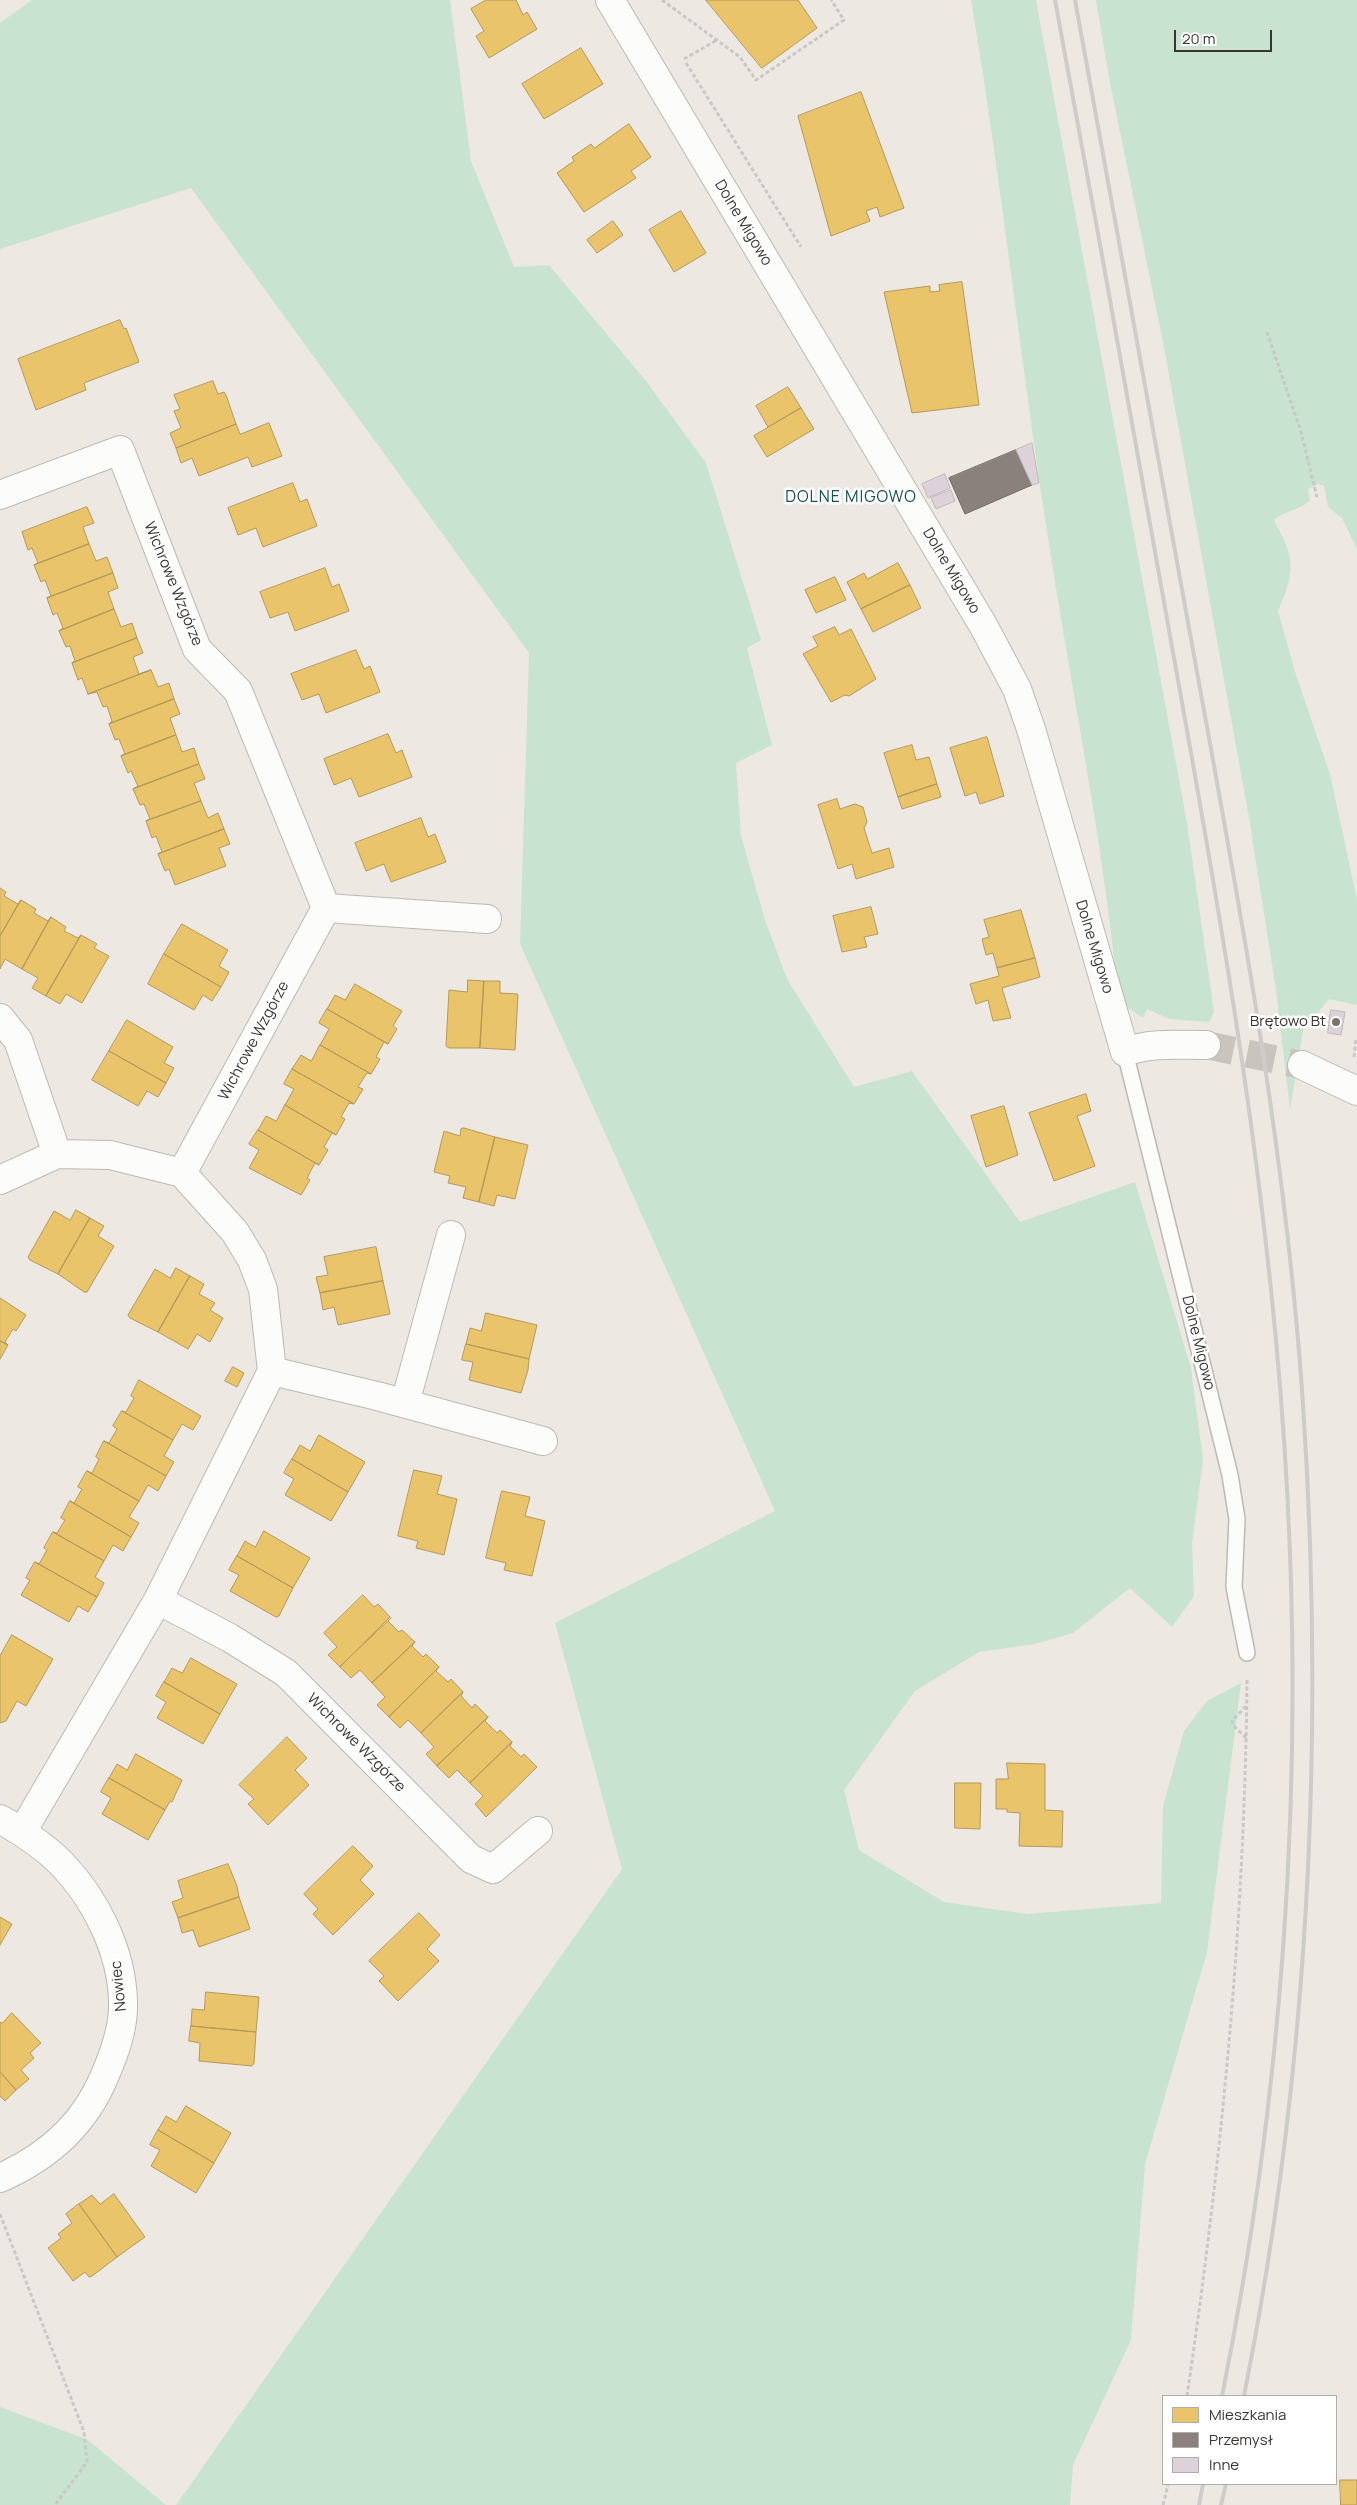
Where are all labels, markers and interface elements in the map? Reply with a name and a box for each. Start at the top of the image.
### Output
scale bar [1177,20,1274,52]
text: 20 m [1182,28,1215,49]
street label: Dolne Migowo [710,177,776,269]
district label: DOLNE MIGOWO [784,488,918,508]
street label: Wichrowe Wzgórze [140,519,206,649]
street label: Dolne Migowo [918,525,984,617]
street label: Dolne Migowo [1071,898,1117,996]
street label: Wichrowe Wzgórze [215,978,293,1104]
place label: Brętowo Bt [1250,1013,1326,1031]
marker: Brętowo Bt [1330,1016,1342,1028]
street label: Dolne Migowo [1178,1294,1218,1392]
street label: Wichrowe Wzgórze [303,1690,409,1796]
street label: Nowiec [107,1960,131,2012]
legend [1162,2395,1337,2485]
text: Mieszkania [1209,2404,1286,2425]
text: Przemysł [1209,2429,1273,2450]
text: Inne [1209,2454,1239,2475]

